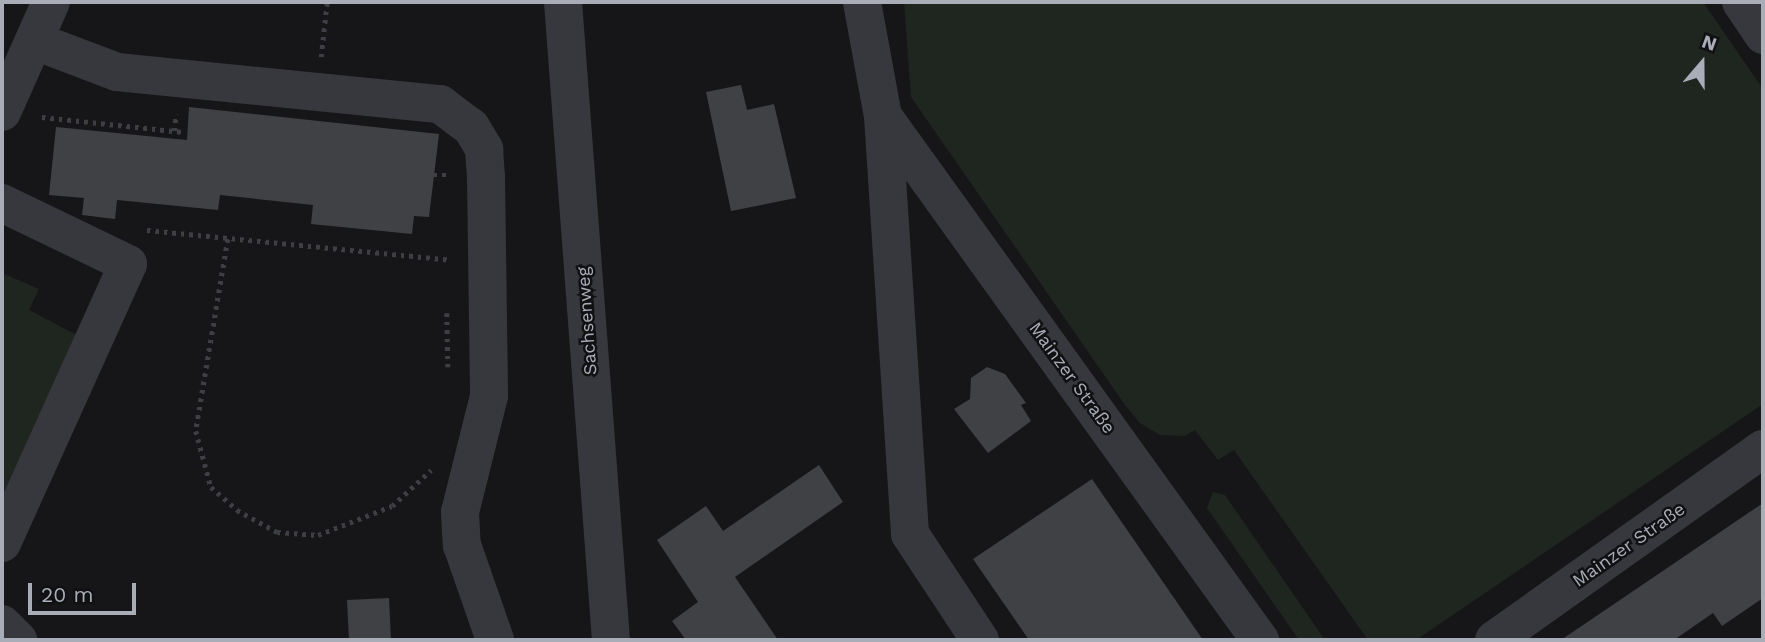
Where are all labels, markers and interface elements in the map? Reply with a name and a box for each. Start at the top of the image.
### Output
north arrow [1667,28,1737,98]
text: N [1699,30,1720,56]
street label: Sachsenweg [572,266,602,376]
street label: Mainzer Straße [1024,318,1120,438]
street label: Mainzer Straße [1569,498,1689,592]
scale bar [32,568,140,612]
text: 20 m [41,582,93,607]

